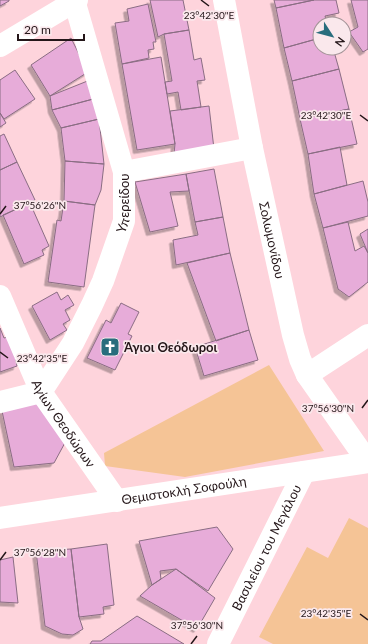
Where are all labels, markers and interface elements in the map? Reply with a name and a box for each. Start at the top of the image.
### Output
text: 23°42'30"E [184,9,234,21]
scale bar [18,16,84,42]
north arrow [312,16,352,56]
text: 20 m [24,22,51,37]
text: N [333,35,348,49]
text: 23°42'30"E [301,109,351,121]
street label: Υπερείδου [113,173,133,235]
text: 37°56'26"N [14,199,66,211]
street label: Σολωμονίδου [256,200,288,280]
church icon: Άγιοι Θεόδωροι [99,336,121,358]
place label: Άγιοι Θεόδωροι [123,339,218,355]
text: 23°42'35"E [17,352,67,364]
street label: Αγίων Θεοδώρων [29,377,99,471]
text: 37°56'30"N [302,402,354,414]
street label: Θεμιστοκλή Σοφούλη [120,473,247,507]
street label: Βασιλείου του Μεγάλου [228,482,305,613]
text: 37°56'28"N [14,546,66,558]
text: 23°42'35"E [301,607,351,619]
text: 37°56'30"N [171,619,223,631]

